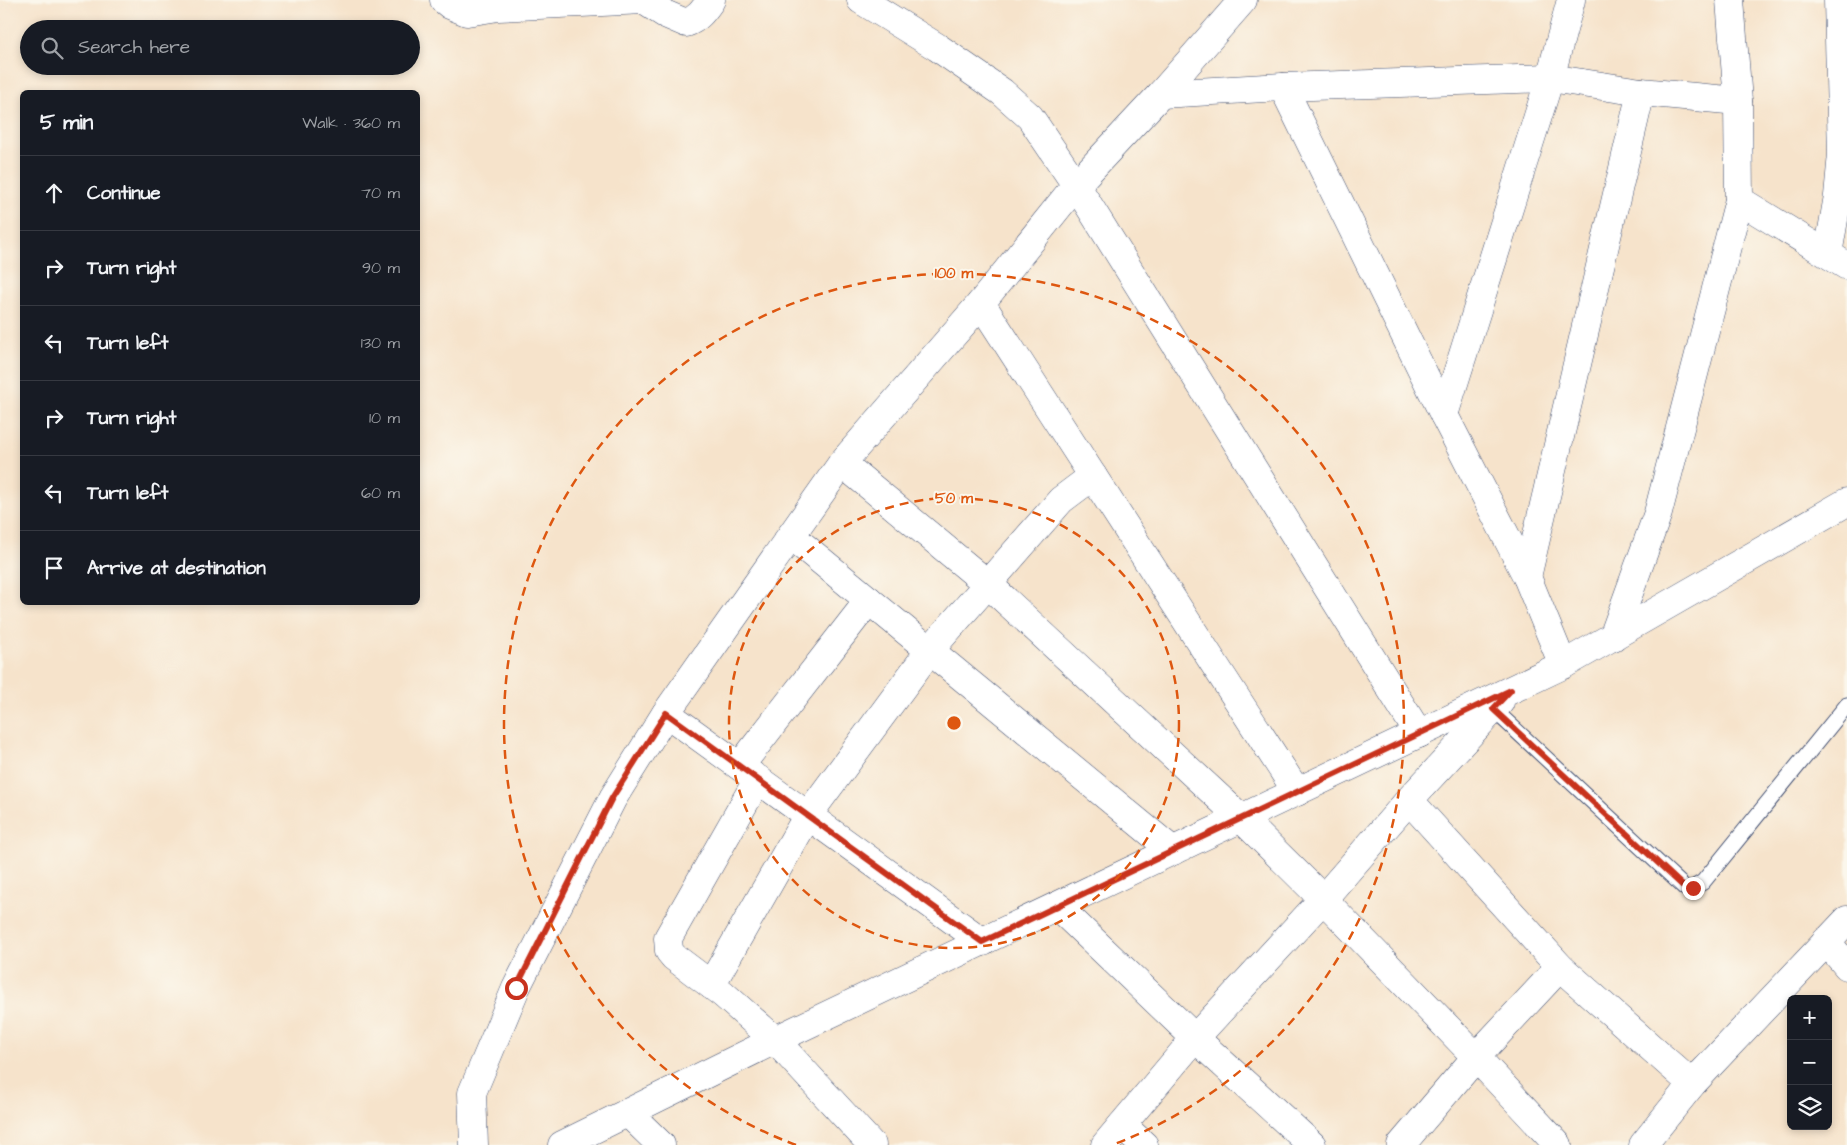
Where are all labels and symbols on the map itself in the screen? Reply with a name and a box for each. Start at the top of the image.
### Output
text: 100 m [935,263,974,284]
text: 50 m [935,488,973,509]
centre of rings [945,714,963,732]
route end [1682,877,1705,900]
route start [505,977,528,1000]

